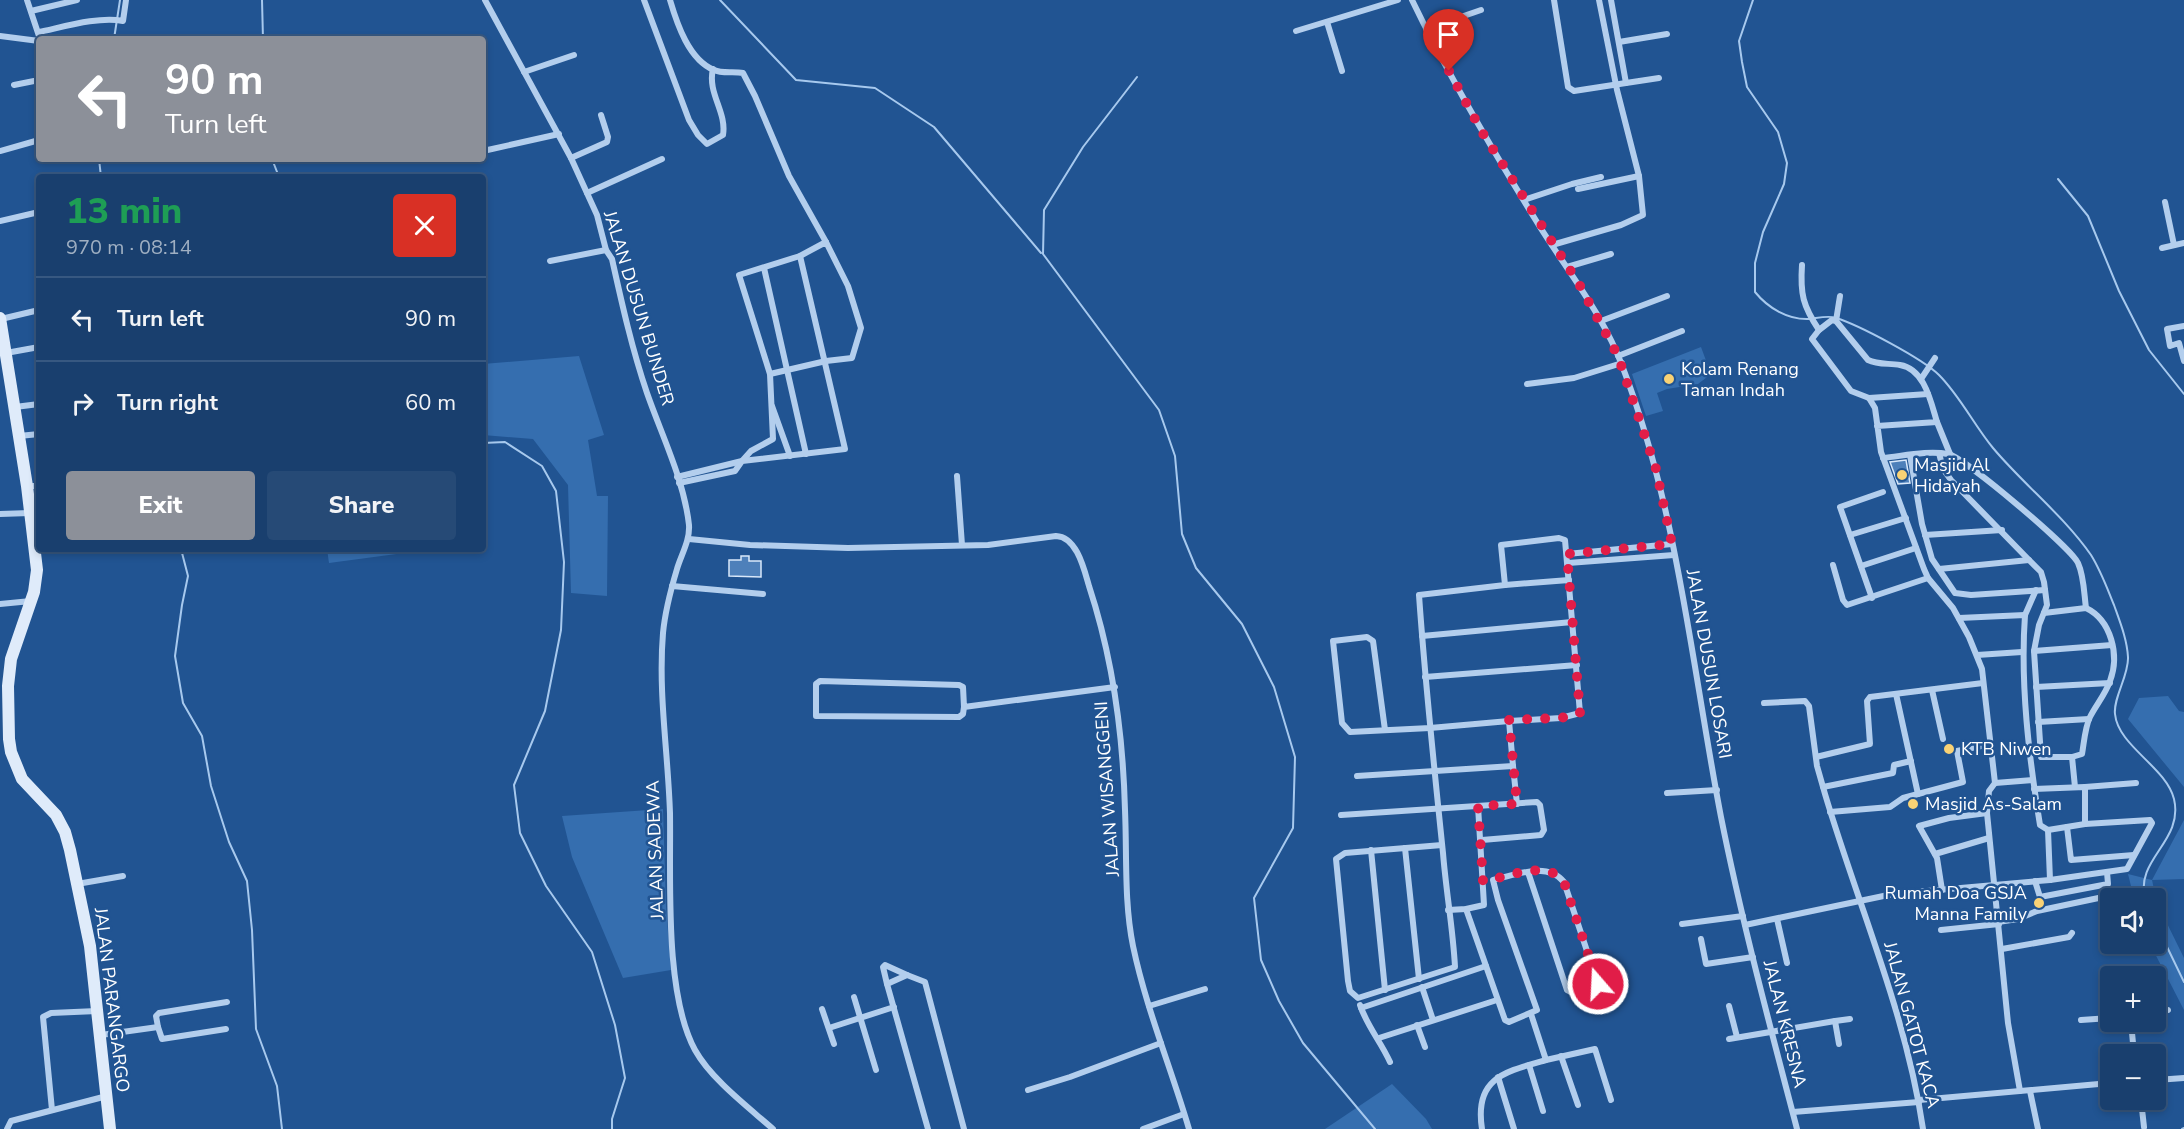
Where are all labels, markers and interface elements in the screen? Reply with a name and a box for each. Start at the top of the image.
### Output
pin [1423,9,1474,71]
icon: arrive [1432,18,1465,51]
text: 90 m [165,52,264,109]
icon: left [66,60,144,138]
text: Turn left [165,106,266,143]
text: 13 min [66,187,182,236]
button: close [393,194,456,257]
street label: JALAN DUSUN BUNDER [598,207,680,408]
text: 970 m · 08:14 [66,234,192,261]
icon: left [66,303,99,336]
text: Turn left [117,304,204,334]
text: 90 m [405,304,456,334]
place label: Kolam Renang Taman Indah [1681,357,1799,402]
marker: Kolam Renang Taman Indah [1662,372,1676,386]
icon: right [66,387,99,420]
text: Turn right [117,388,218,418]
text: 60 m [405,388,456,418]
place label: Masjid Al Hidayah [1914,453,1990,498]
marker: Masjid Al Hidayah [1895,468,1909,482]
button: Exit [66,471,255,540]
button: Share [267,471,456,540]
street label: JALAN DUSUN LOSARI [1680,567,1737,761]
street label: JALAN WISANGGENI [1089,700,1125,879]
place label: KTB Niwen [1961,737,2052,761]
marker: KTB Niwen [1942,742,1956,756]
street label: JALAN SADEWA [641,780,669,921]
place label: Masjid As-Salam [1925,792,2062,816]
marker: Masjid As-Salam [1906,797,1920,811]
place label: Rumah Doa GSJA Manna Family [1885,881,2028,926]
map controls [2100,888,2166,1110]
button: sound [2100,888,2166,954]
marker: Rumah Doa GSJA Manna Family [2032,896,2046,910]
street label: JALAN PARANGARGO [89,905,135,1094]
street label: JALAN GATOT KACA [1878,938,1946,1111]
position arrow [1566,952,1630,1016]
street label: JALAN KRESNA [1757,957,1812,1090]
button: + [2100,966,2166,1032]
button: − [2100,1044,2166,1110]

